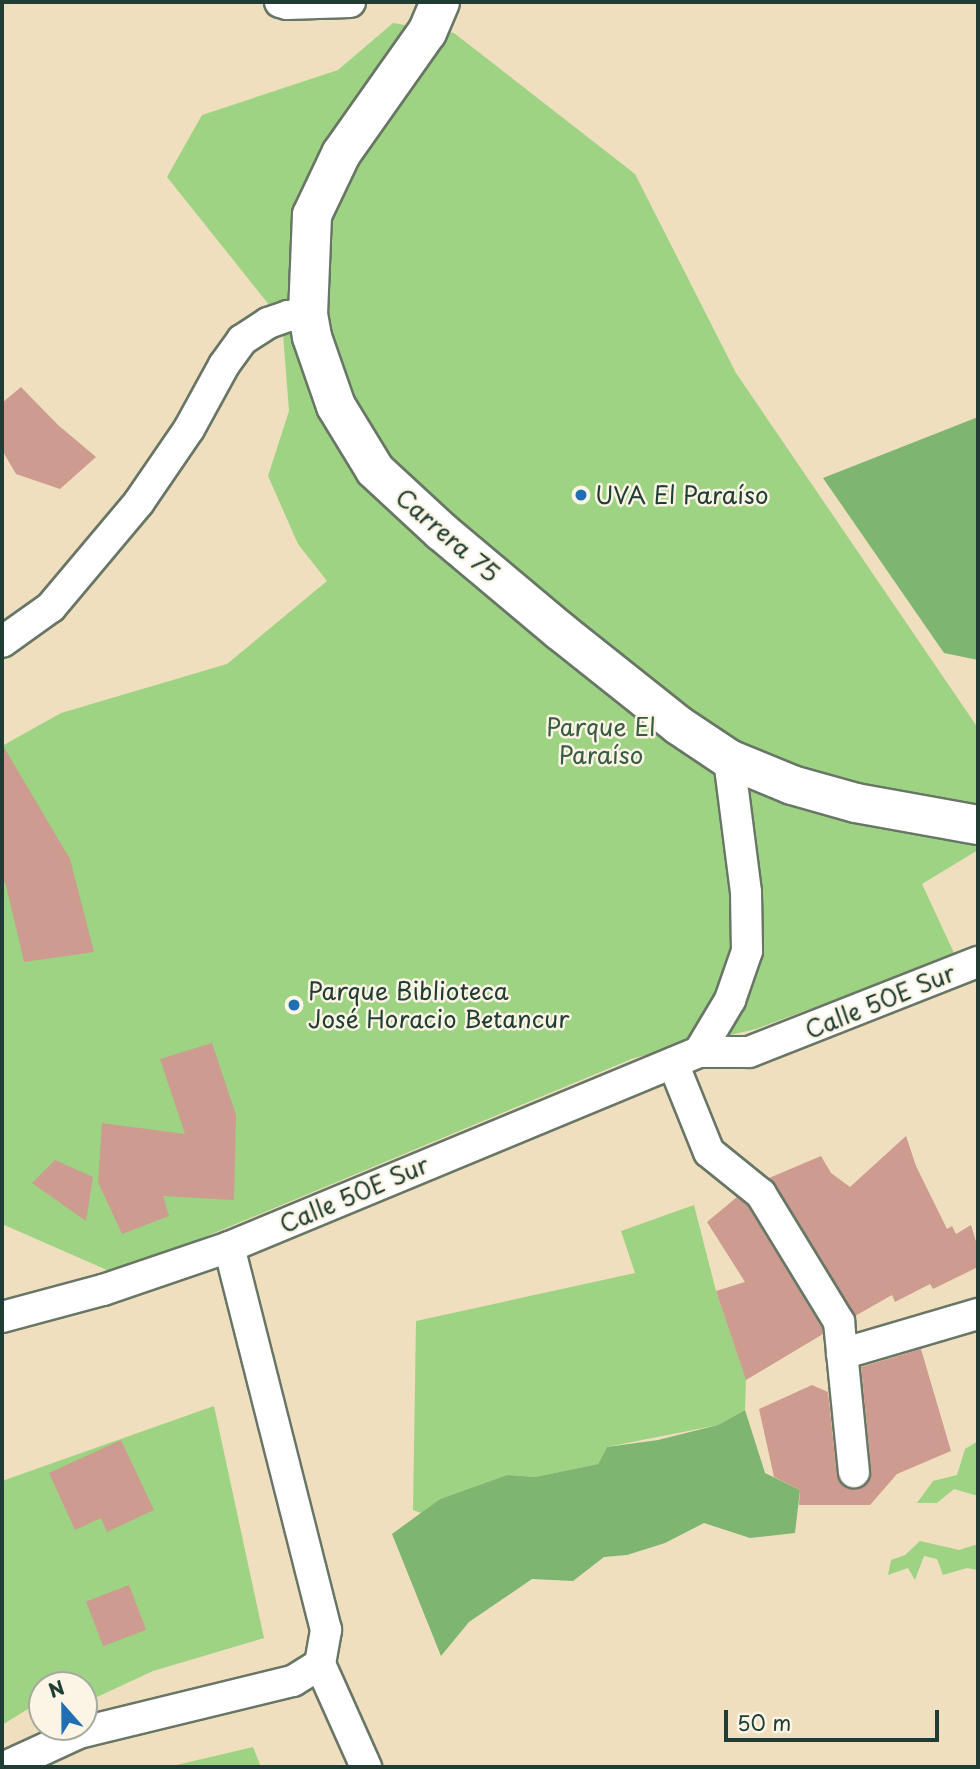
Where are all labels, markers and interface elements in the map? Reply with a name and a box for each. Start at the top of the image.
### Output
place label: UVA El Paraíso [595,481,769,509]
street label: Carrera 75 [390,482,506,588]
marker: UVA El Paraíso [573,487,589,503]
park label: Parque El Paraíso [546,713,656,769]
street label: Calle 50E Sur [800,957,960,1045]
place label: Parque Biblioteca José Horacio Betancur [308,977,568,1033]
marker: Parque Biblioteca José Horacio Betancur [286,997,302,1013]
street label: Calle 50E Sur [274,1149,434,1239]
north arrow [28,1671,98,1741]
text: N [44,1672,68,1704]
scale bar [728,1696,943,1740]
text: 50 m [737,1706,791,1738]

